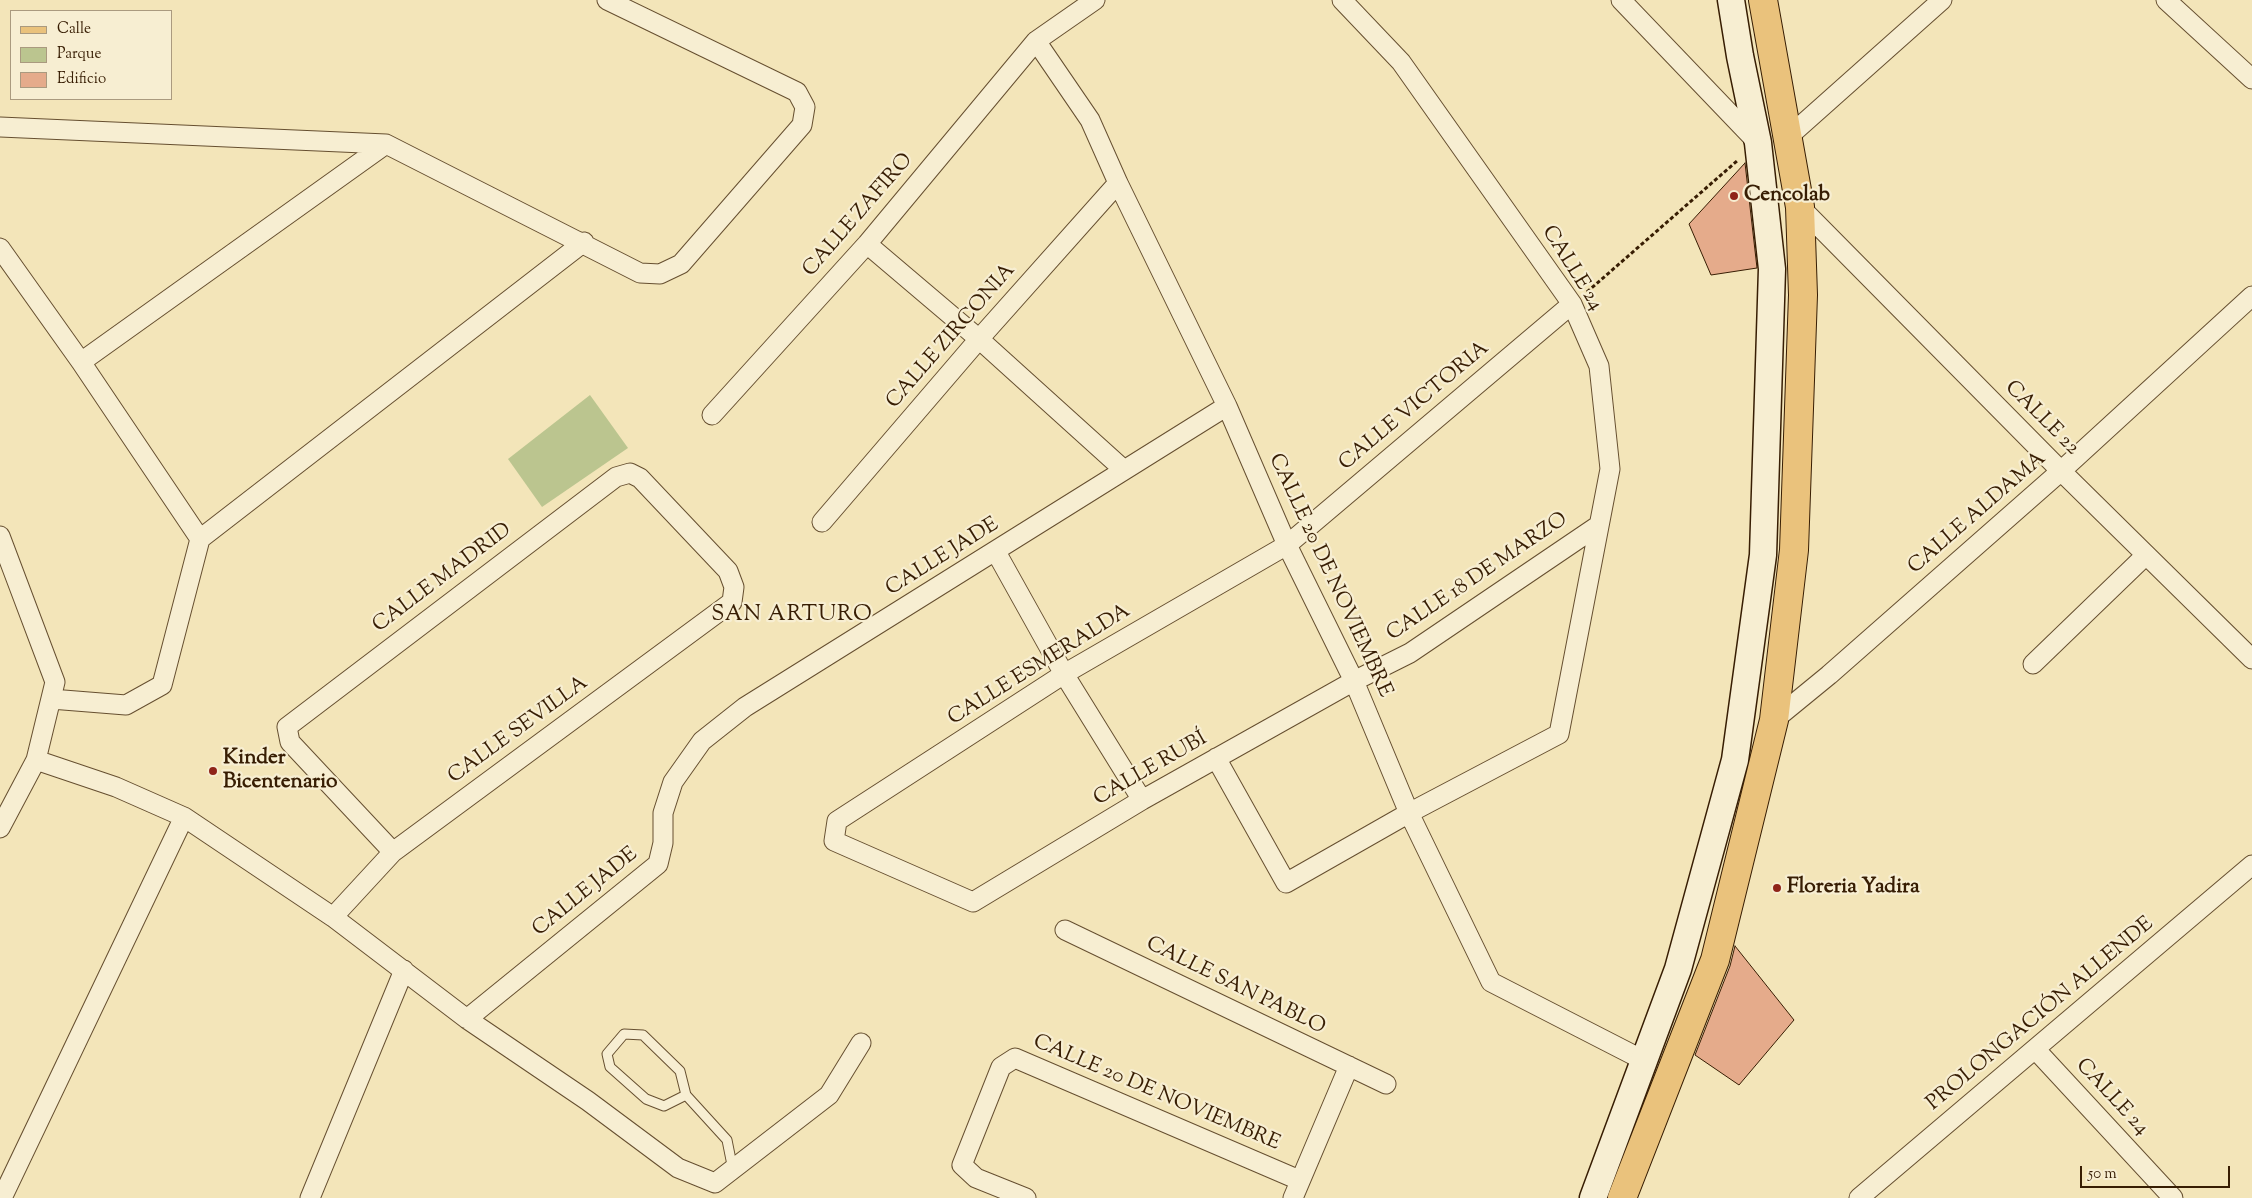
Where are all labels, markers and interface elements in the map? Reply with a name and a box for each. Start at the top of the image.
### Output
legend [10,10,172,100]
text: Calle [57,19,91,40]
text: Parque [57,44,101,65]
text: Edificio [57,69,106,90]
street label: CALLE ZAFIRO [799,149,919,283]
place label: Cencolab [1744,183,1830,209]
marker: Cencolab [1728,190,1740,202]
street label: CALLE 24 [1535,222,1607,316]
street label: CALLE ZIRCONIA [882,259,1022,415]
street label: CALLE VICTORIA [1335,337,1495,477]
street label: CALLE 22 [1998,376,2084,462]
street label: CALLE ALDAMA [1904,447,2052,581]
street label: CALLE 20 DE NOVIEMBRE [1261,450,1397,702]
street label: CALLE 18 DE MARZO [1383,508,1573,648]
street label: CALLE JADE [882,513,1004,603]
street label: CALLE MADRID [369,519,517,639]
street label: CALLE ESMERALDA [944,600,1136,732]
district label: SAN ARTURO [710,603,874,629]
street label: CALLE SEVILLA [444,672,594,790]
street label: CALLE RUBÍ [1090,727,1212,813]
place label: Kinder Bicentenario [223,746,338,796]
marker: Kinder Bicentenario [207,765,219,777]
street label: CALLE JADE [528,843,644,943]
place label: Floreria Yadira [1787,875,1920,901]
marker: Floreria Yadira [1771,882,1783,894]
street label: PROLONGACIÓN ALLENDE [1922,913,2160,1117]
street label: CALLE SAN PABLO [1141,933,1329,1041]
street label: CALLE 20 DE NOVIEMBRE [1029,1030,1283,1158]
street label: CALLE 24 [2069,1054,2153,1142]
scale bar [2082,1156,2232,1188]
text: 50 m [2088,1164,2117,1185]

